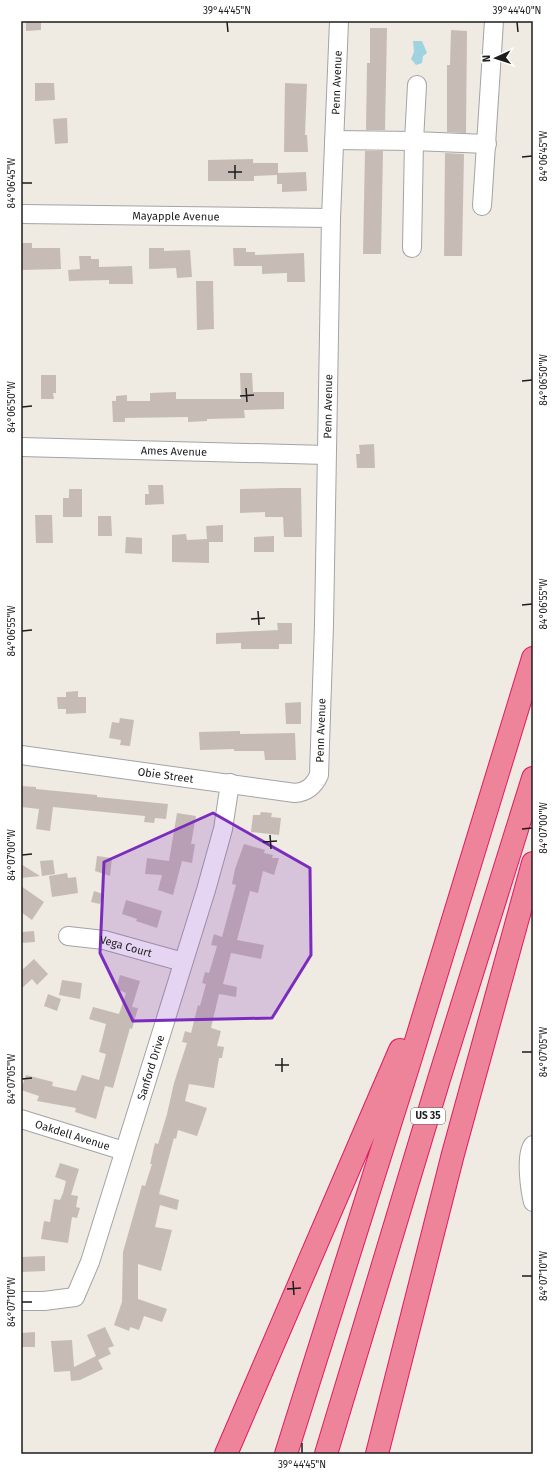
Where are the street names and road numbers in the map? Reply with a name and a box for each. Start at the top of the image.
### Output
street label: Penn Avenue [329,50,344,115]
street label: Mayapple Avenue [132,209,220,223]
street label: Penn Avenue [321,374,335,439]
street label: Ames Avenue [141,444,207,458]
street label: Penn Avenue [313,698,328,763]
street label: Obie Street [137,765,194,785]
street label: Vega Court [99,933,153,960]
street label: Sanford Drive [134,1033,167,1102]
road number: US 35 [411,1108,445,1124]
street label: Oakdell Avenue [34,1117,112,1153]

